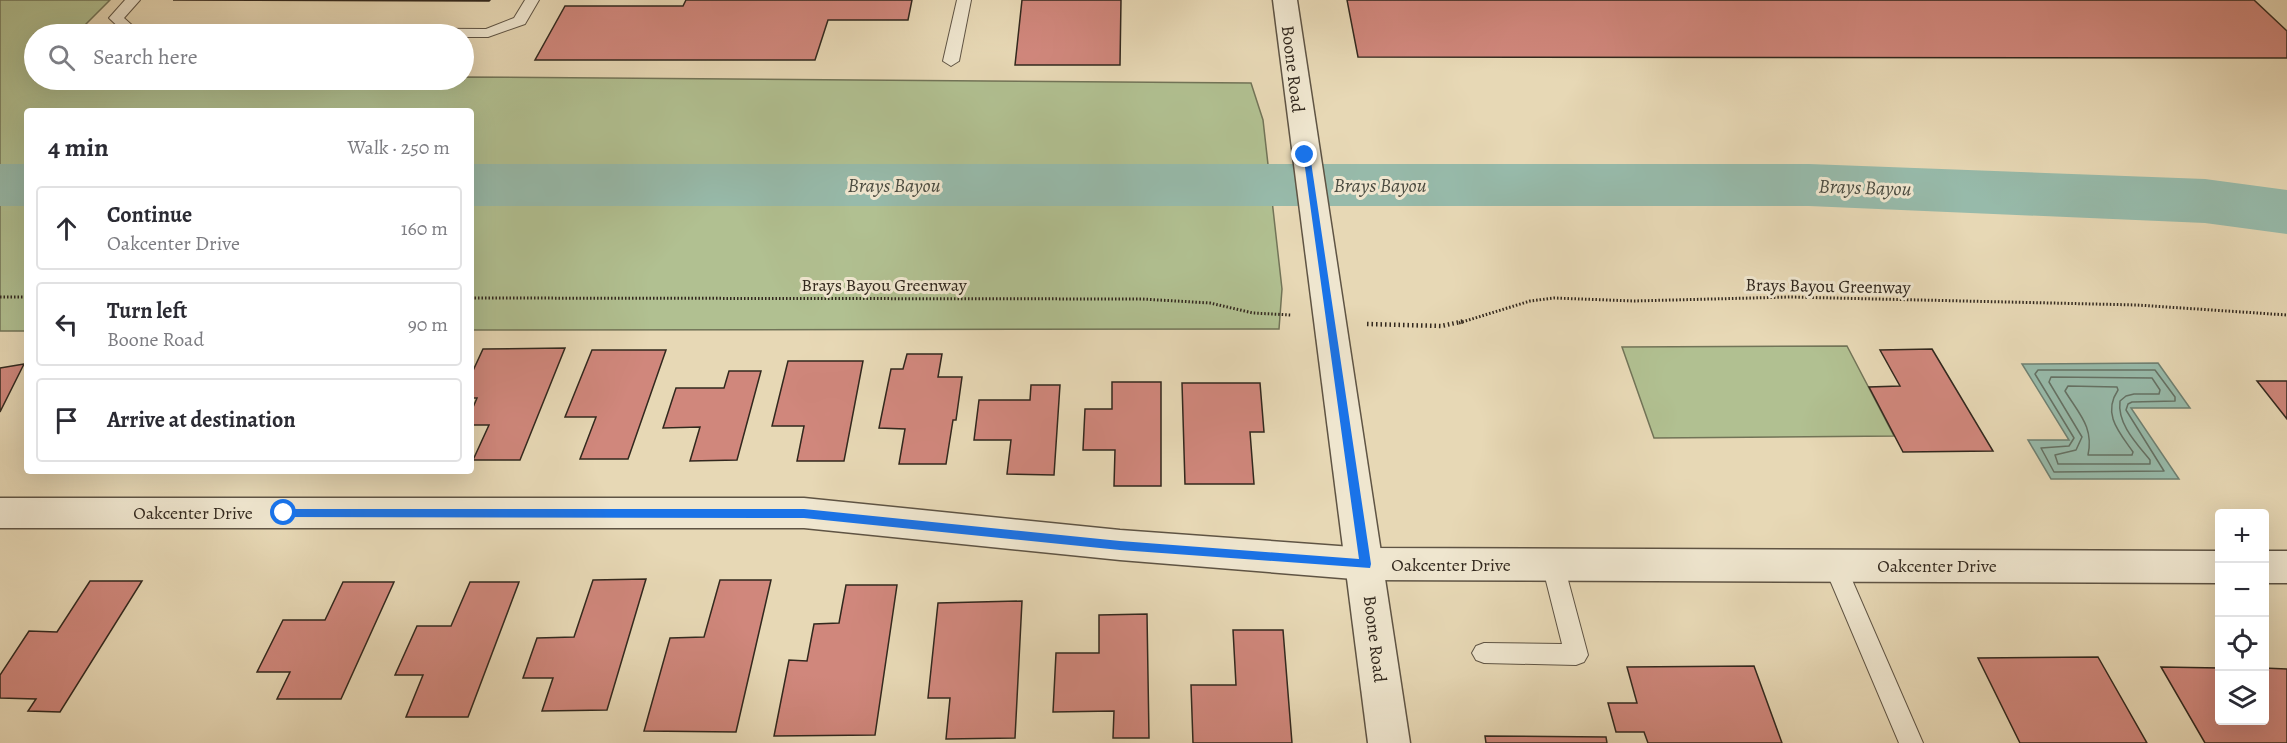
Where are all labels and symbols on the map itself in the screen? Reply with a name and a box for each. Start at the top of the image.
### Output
street label: Boone Road [1276,24,1310,114]
route end [1291,141,1317,167]
water label: Brays Bayou [848,172,941,199]
water label: Brays Bayou [1334,172,1427,199]
water label: Brays Bayou [1818,172,1912,203]
street label: Brays Bayou Greenway [801,273,968,297]
street label: Brays Bayou Greenway [1745,273,1912,299]
route start [270,499,296,525]
street label: Oakcenter Drive [133,501,253,525]
street label: Oakcenter Drive [1391,553,1511,577]
street label: Oakcenter Drive [1877,554,1997,578]
street label: Boone Road [1358,594,1392,684]

